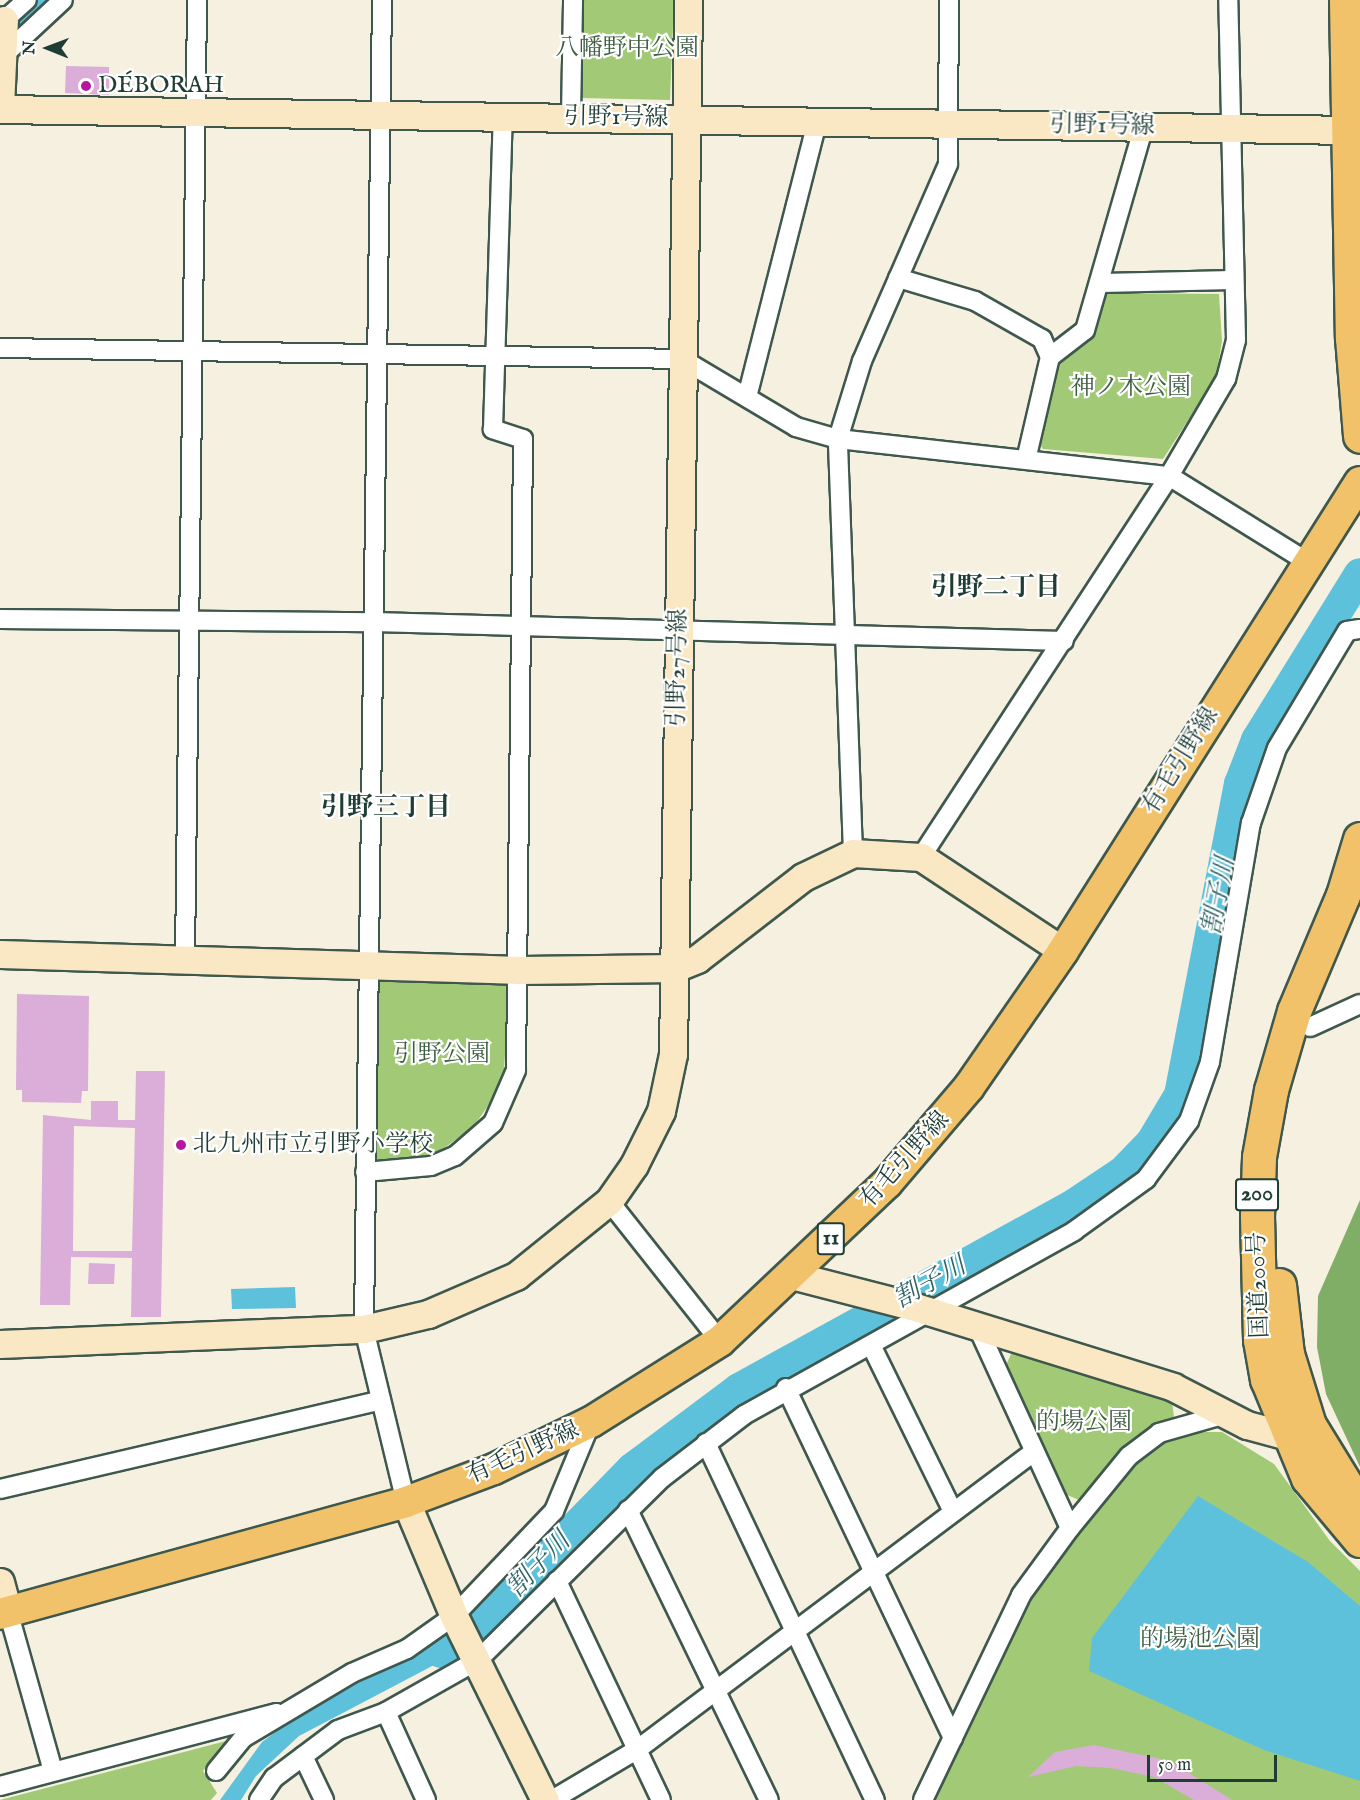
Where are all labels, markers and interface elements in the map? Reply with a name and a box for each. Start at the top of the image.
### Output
north arrow [18,18,78,78]
park label: 八幡野中公園 [555,35,699,63]
text: N [20,41,40,55]
place label: DÉBORAH [98,72,224,100]
marker: DÉBORAH [79,79,93,93]
street label: 引野1号線 [563,103,669,133]
street label: 引野1号線 [1049,111,1155,141]
park label: 神ノ木公園 [1071,374,1191,402]
district label: 引野二丁目 [931,572,1061,604]
street label: 引野27号線 [663,609,693,727]
street label: 有毛引野線 [1137,702,1225,820]
district label: 引野三丁目 [321,792,451,824]
water label: 割子川 [1196,855,1242,937]
park label: 引野公園 [394,1041,490,1069]
street label: 有毛引野線 [854,1106,956,1214]
place label: 北九州市立引野小学校 [193,1131,433,1159]
marker: 北九州市立引野小学校 [174,1138,188,1152]
road number: 200 [1234,1176,1280,1214]
road number: 11 [816,1220,846,1258]
street label: 国道200号 [1243,1231,1275,1339]
water label: 割子川 [888,1250,972,1316]
park label: 的場公園 [1036,1409,1132,1437]
street label: 有毛引野線 [462,1415,584,1491]
water label: 割子川 [501,1526,577,1604]
park label: 的場池公園 [1140,1626,1260,1654]
scale bar [1150,1743,1280,1781]
text: 50 m [1158,1754,1191,1777]

